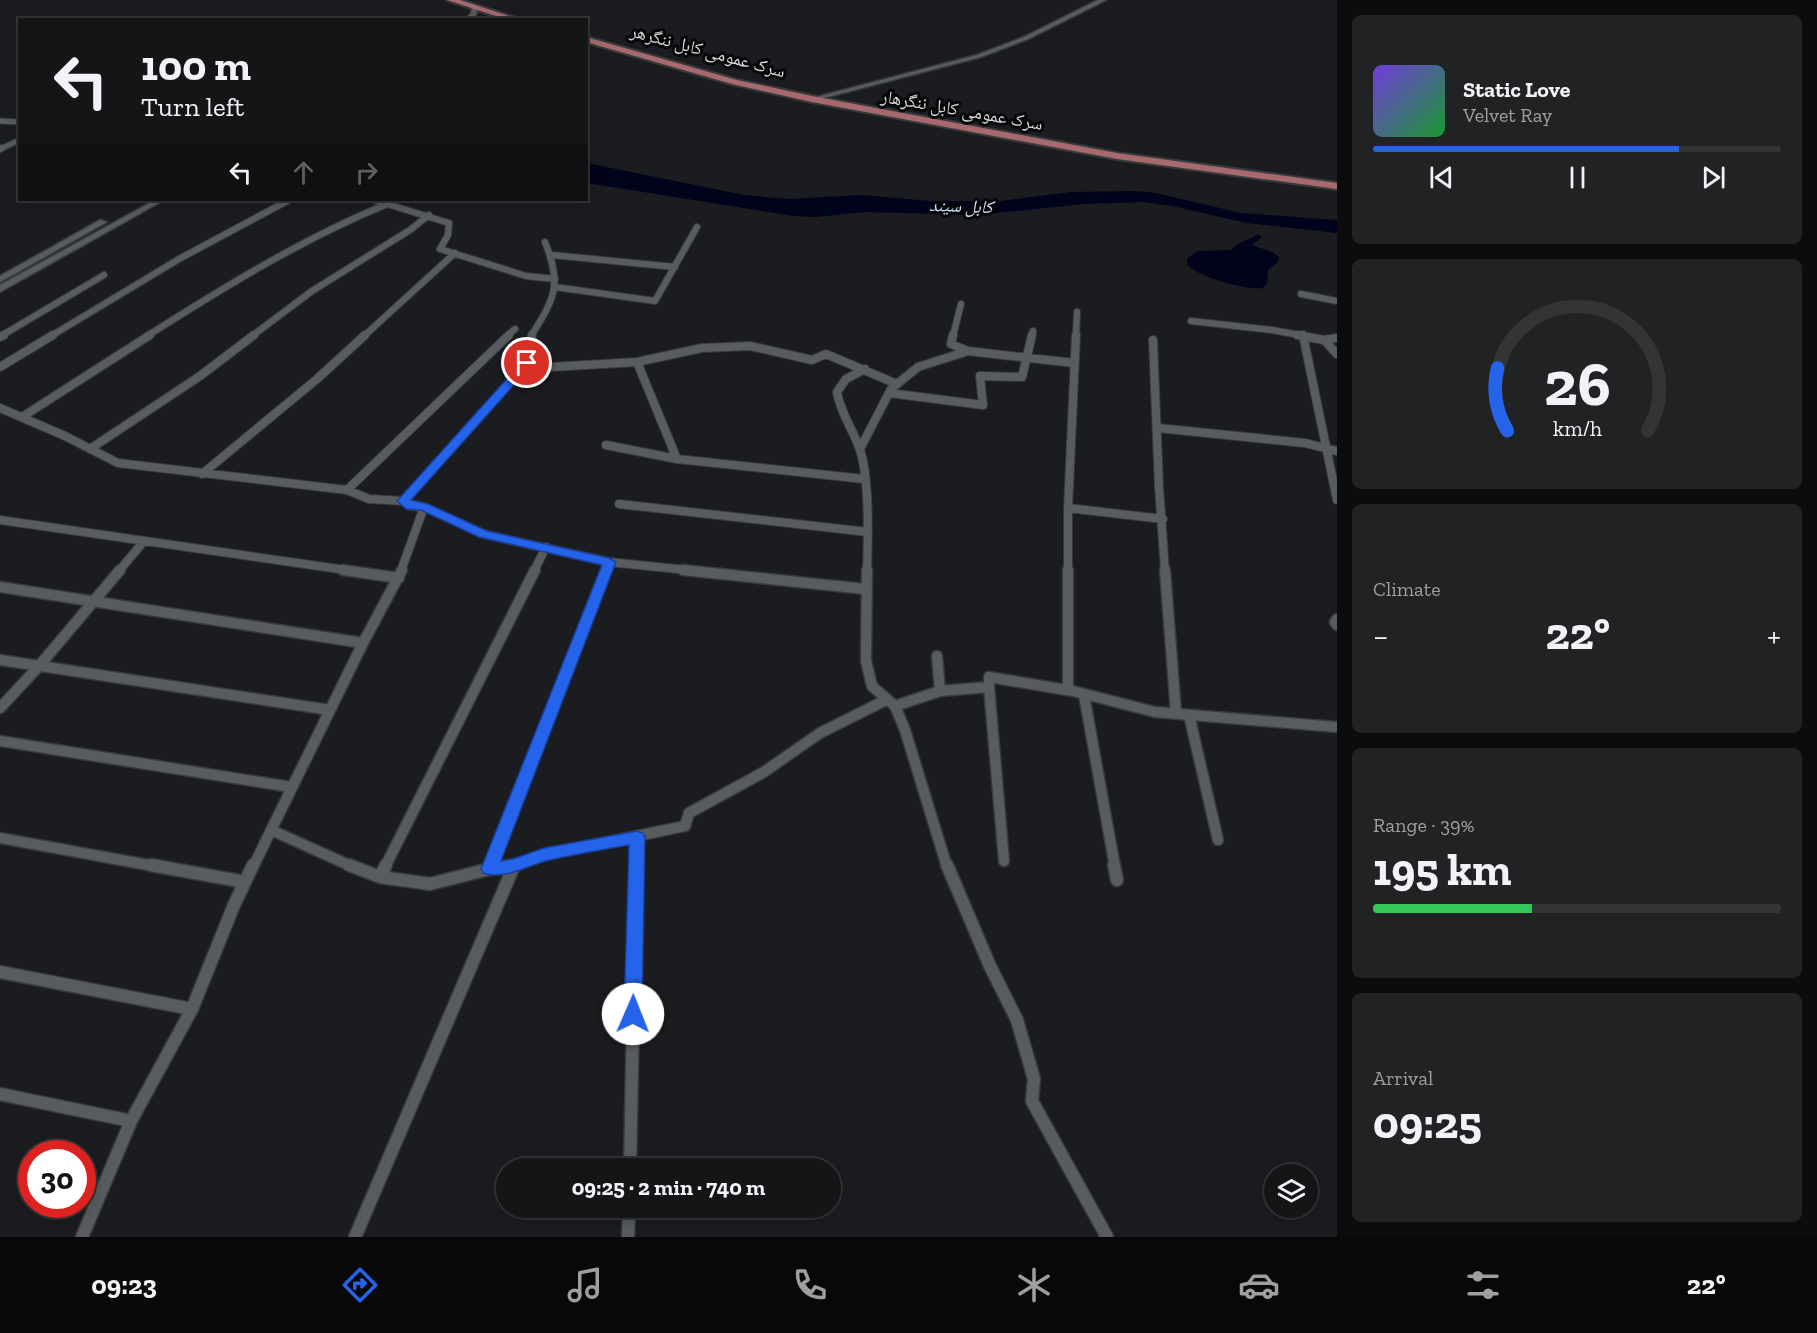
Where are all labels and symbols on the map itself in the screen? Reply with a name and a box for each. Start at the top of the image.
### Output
street label: سرک عمومی کابل ننگرهر [627,19,788,82]
street label: سرک عمومی کابل ننگرهار [878,85,1045,135]
water label: کابل سيند [929,194,997,218]
pin [501,337,552,388]
position arrow [601,982,665,1046]
speed limit sign: 30 [18,1140,96,1218]

